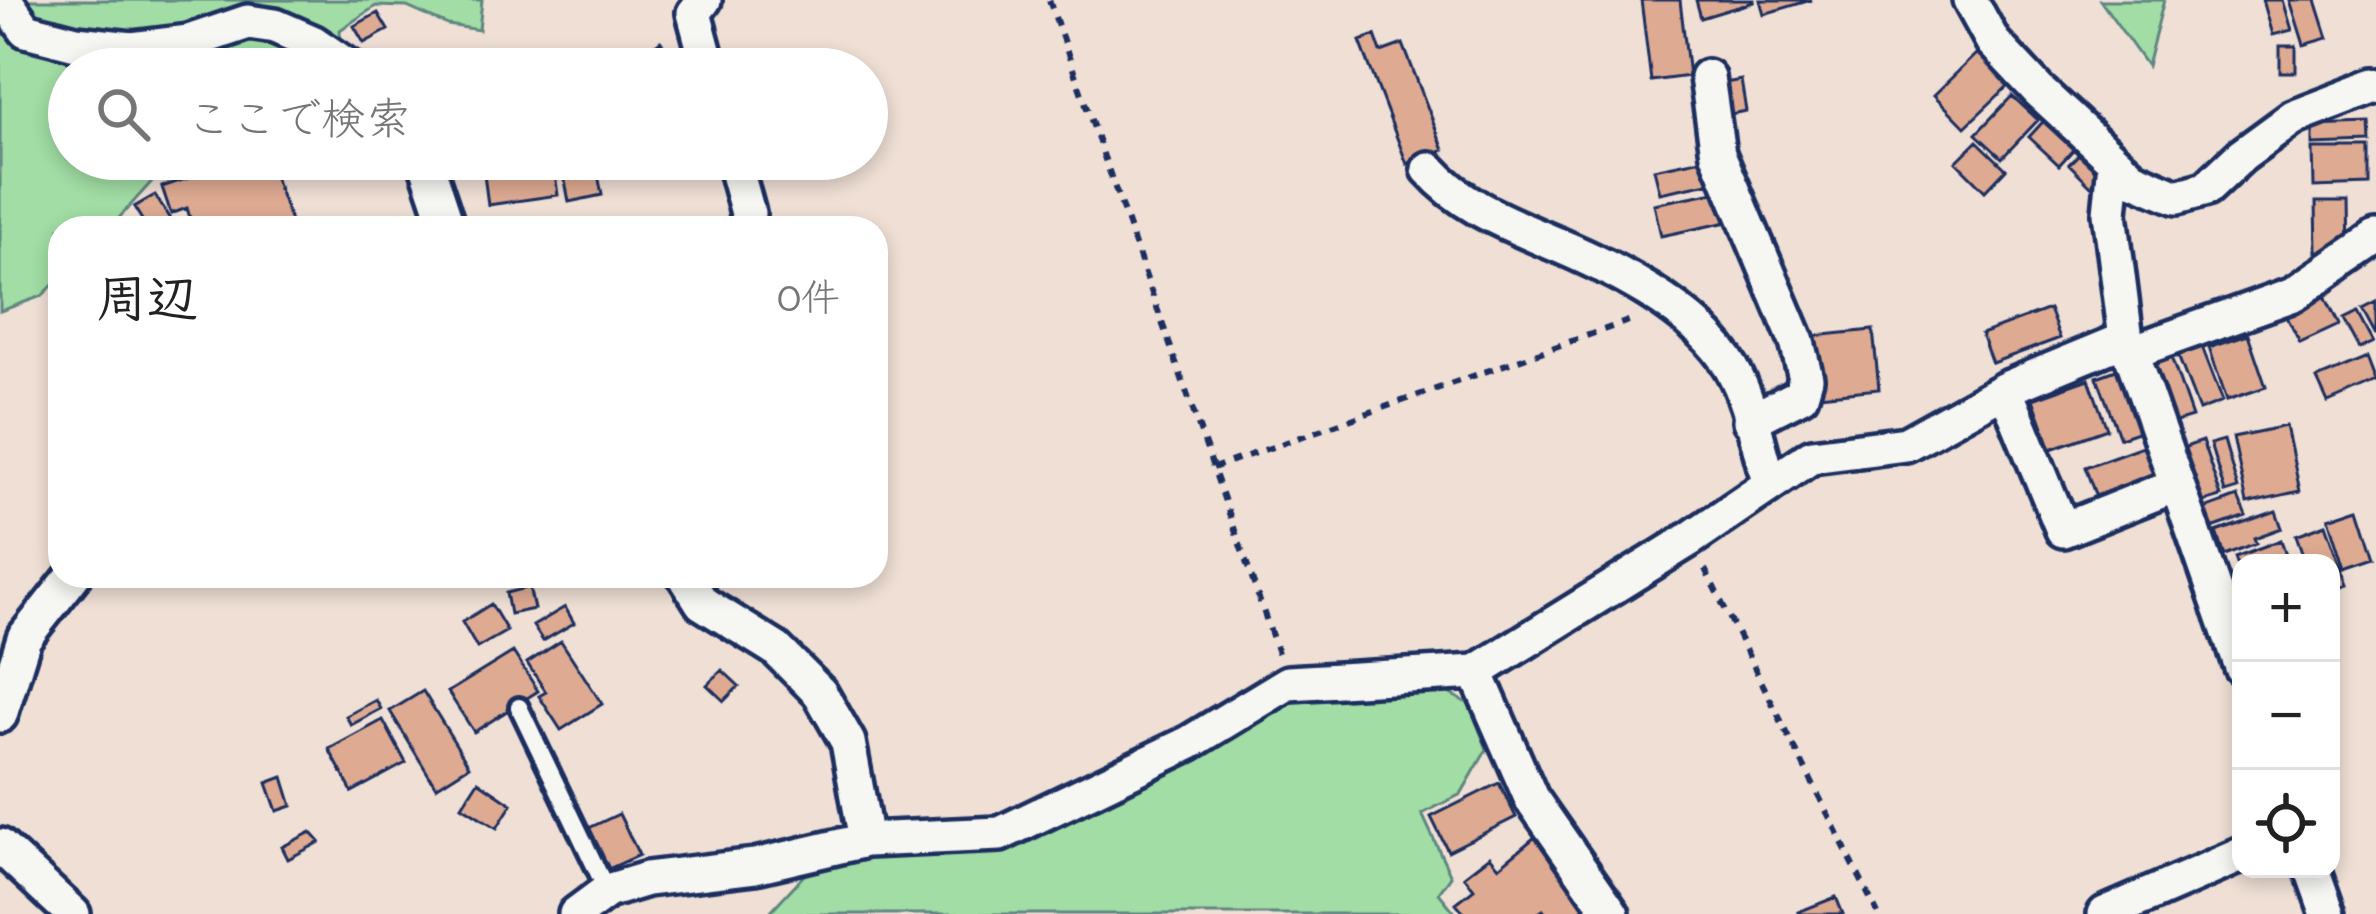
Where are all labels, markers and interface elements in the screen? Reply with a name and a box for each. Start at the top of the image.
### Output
search box [48,48,888,180]
icon: search [90,81,156,147]
text: ここで検索 [186,87,411,145]
text: 周辺 [96,262,198,329]
text: 0件 [777,270,840,321]
map controls [2232,554,2340,878]
button: + [2232,554,2340,662]
button: − [2232,662,2340,770]
button: locate [2232,770,2340,878]

